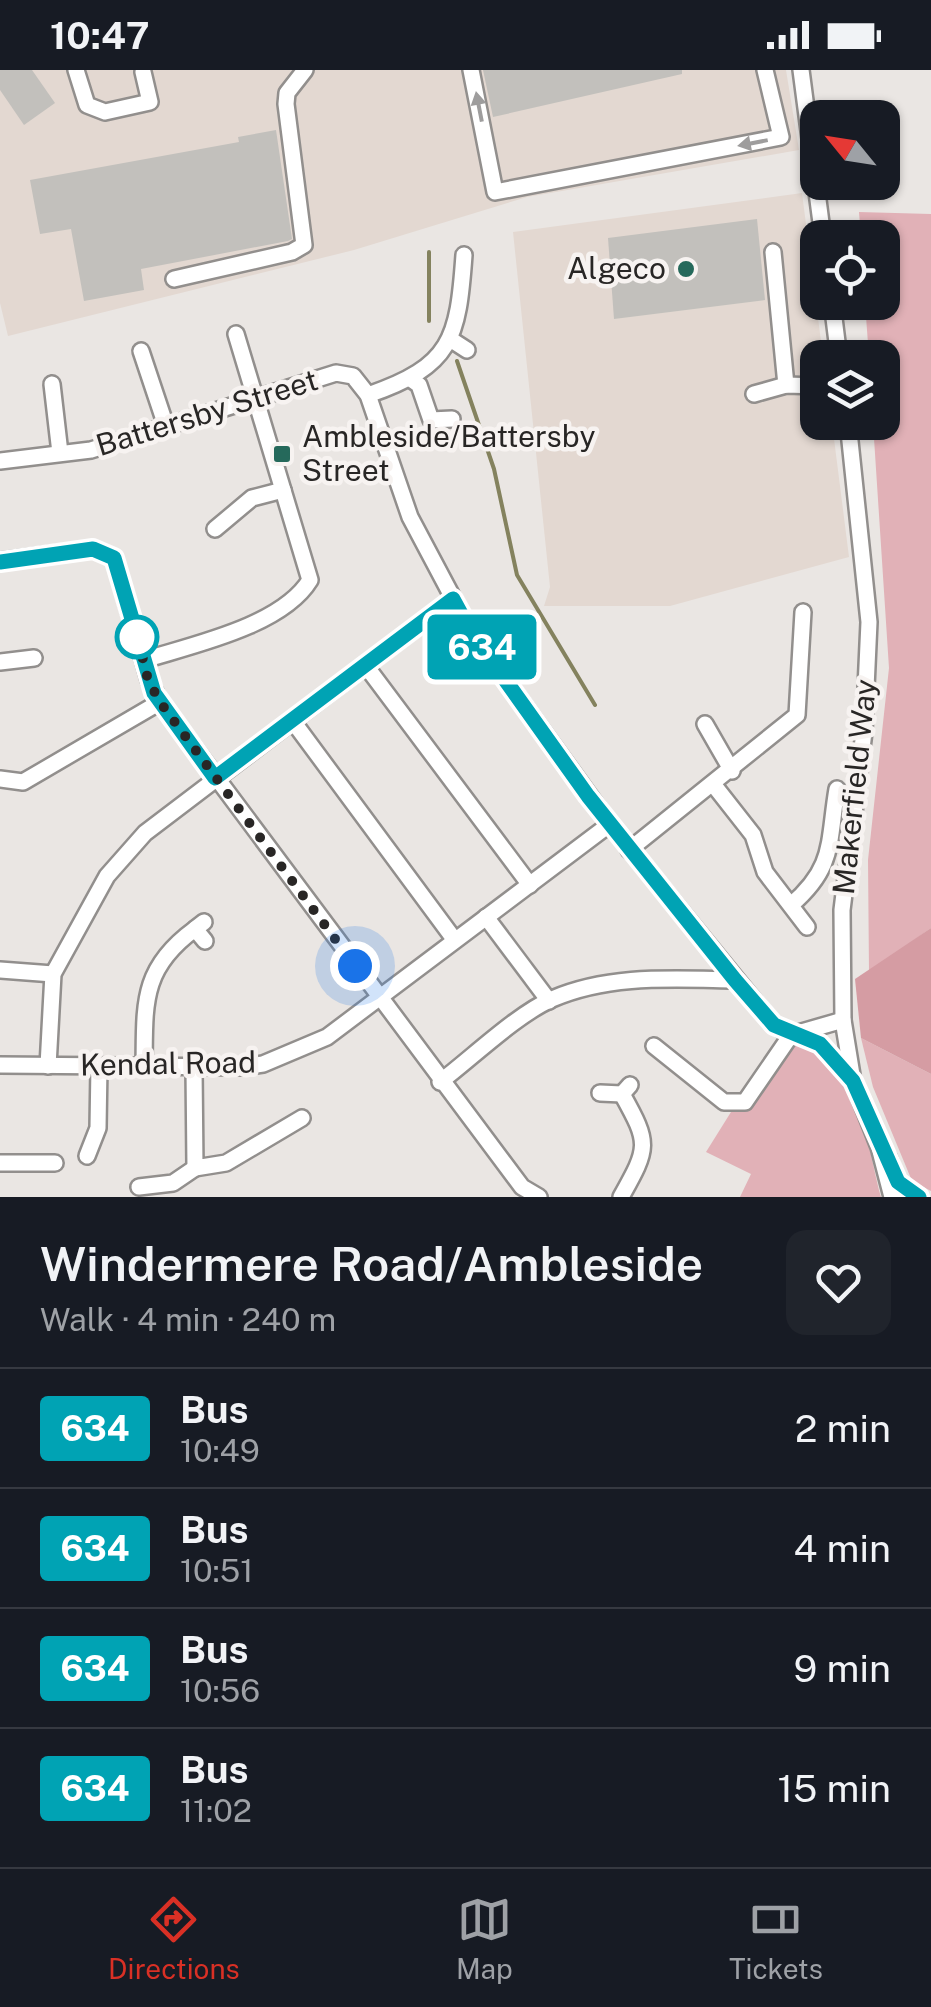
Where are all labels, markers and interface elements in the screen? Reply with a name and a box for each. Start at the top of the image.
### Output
text: 10:47 [50,13,150,58]
one-way arrow [471,91,486,122]
north arrow [800,100,900,200]
map controls [800,100,900,440]
one-way arrow [737,135,768,151]
button: locate [800,220,900,320]
place label: Algeco [567,250,666,286]
marker: Algeco [675,258,697,280]
button: layers [800,340,900,440]
street label: Battersby Street [92,361,322,463]
place label: Ambleside/Battersby Street [302,418,595,488]
marker: Ambleside/Battersby Street [271,443,293,465]
line badge: 634 [424,614,540,680]
unlabelled marker [116,616,158,658]
text: 634 [447,627,517,668]
street label: Makerfield Way [825,678,883,896]
your location [330,941,380,991]
street label: Kendal Road [80,1043,256,1083]
button: heart [786,1230,891,1335]
text: Windermere Road/Ambleside [40,1235,703,1292]
text: Walk · 4 min · 240 m [40,1301,336,1338]
text: Bus [180,1387,249,1432]
text: 2 min [795,1406,891,1451]
text: 634 [60,1408,130,1449]
text: 10:49 [180,1432,260,1469]
text: Bus [180,1507,249,1552]
text: 4 min [793,1526,891,1571]
text: 634 [60,1528,130,1569]
text: 10:51 [180,1552,253,1589]
text: Bus [180,1627,249,1672]
text: 9 min [794,1646,891,1691]
text: 634 [60,1648,130,1689]
text: 10:56 [180,1672,260,1709]
text: Bus [180,1747,249,1792]
text: 15 min [778,1766,891,1811]
text: 634 [60,1768,130,1809]
text: 11:02 [180,1792,252,1829]
tab: Directions [108,1892,240,1985]
tab: Map [456,1892,513,1985]
tab: Tickets [729,1892,823,1985]

